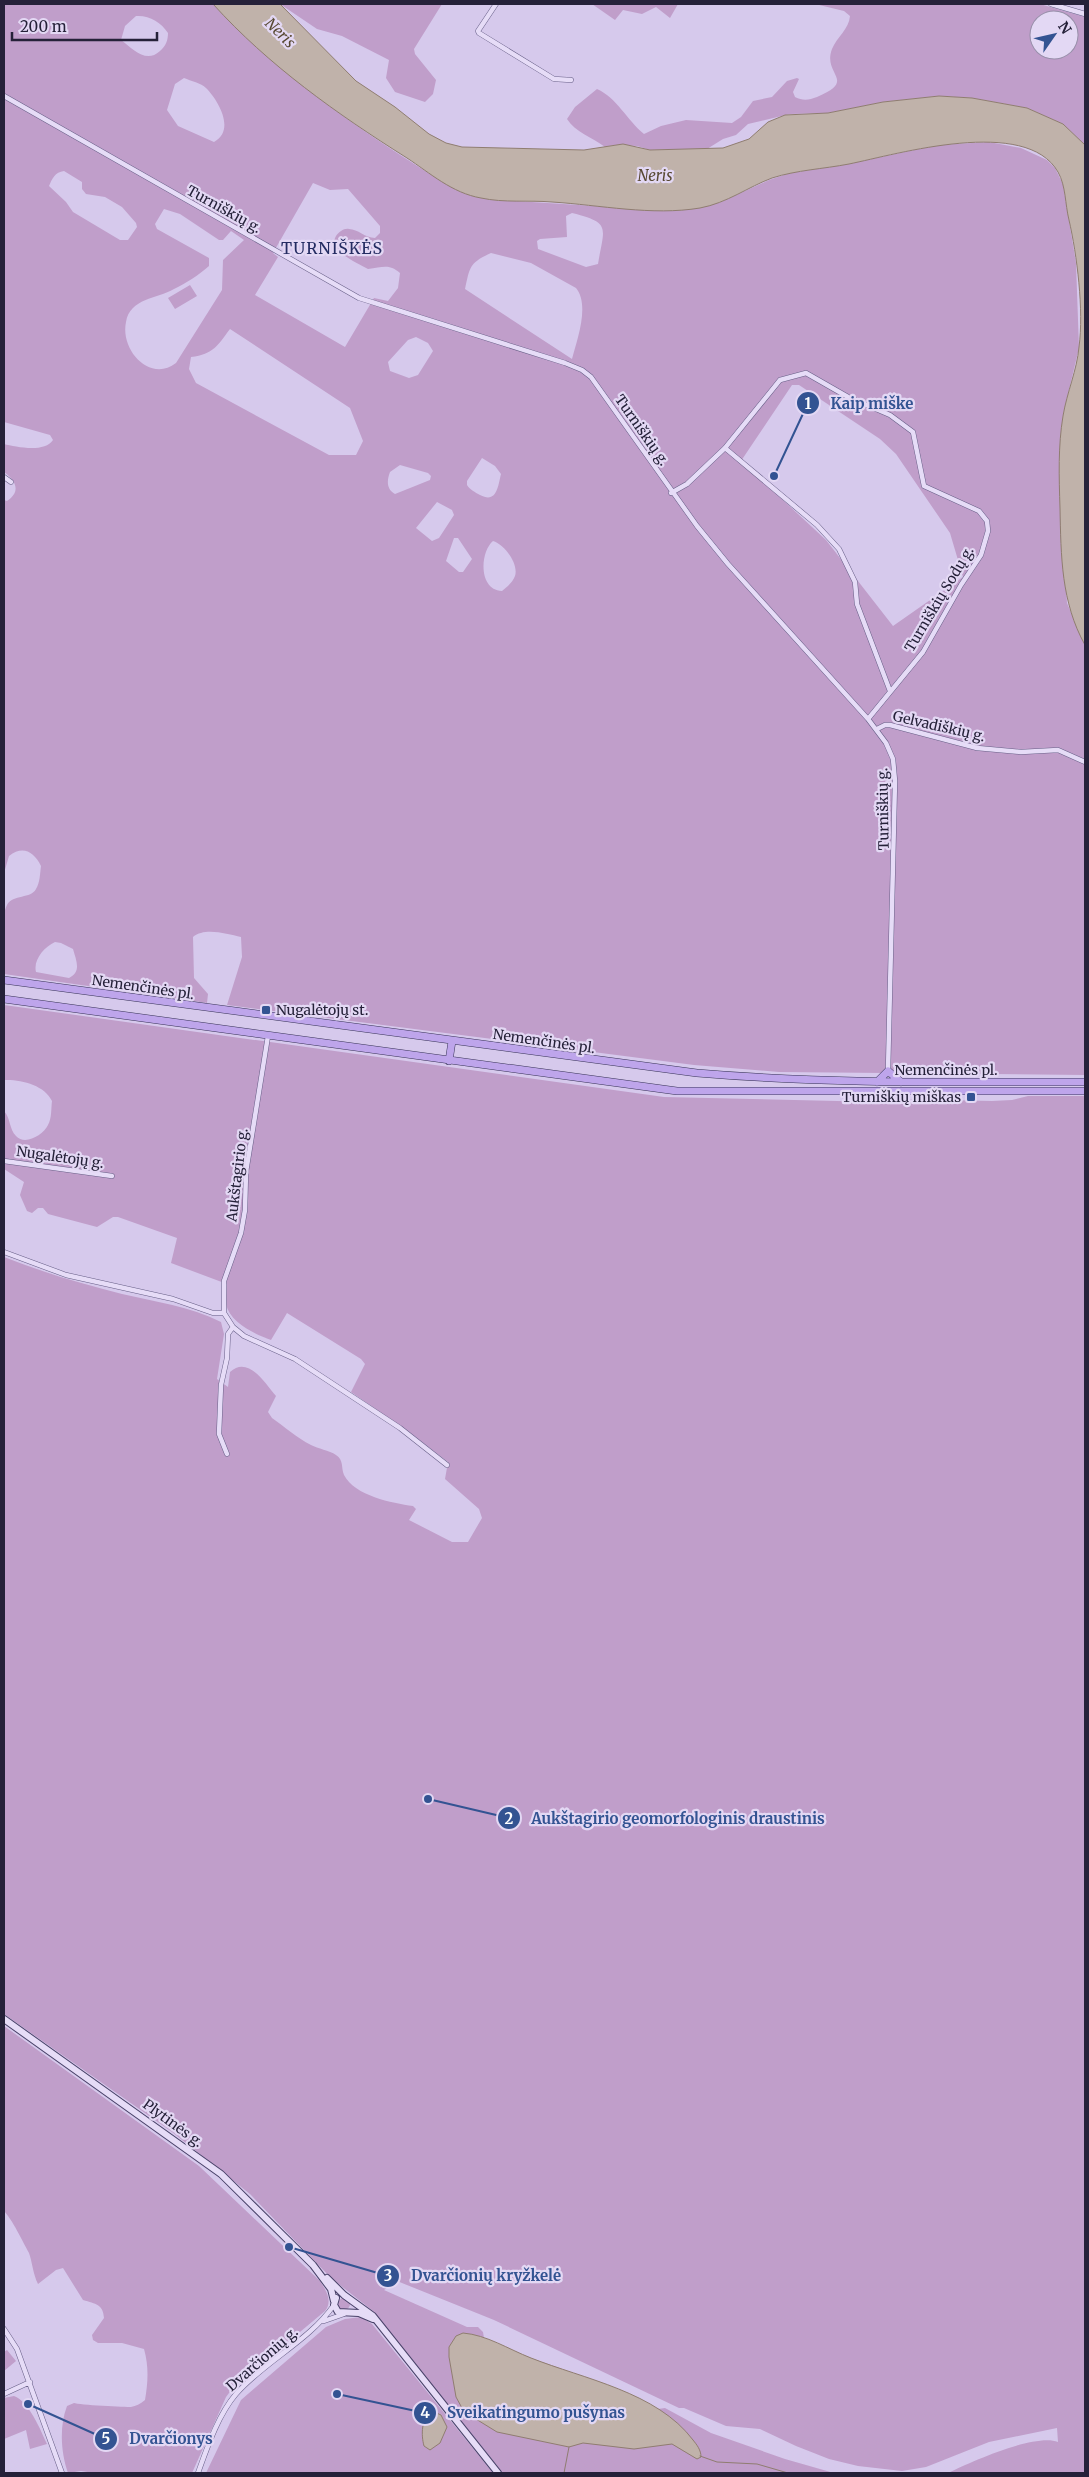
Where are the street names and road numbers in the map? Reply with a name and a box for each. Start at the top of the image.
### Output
street label: Turniškių g. [184,181,264,237]
street label: Turniškių g. [611,391,673,469]
street label: Turniškių Sodų g. [900,543,978,655]
street label: Gelvadiškių g. [891,707,987,745]
street label: Turniškių g. [873,768,893,850]
street label: Nemenčinės pl. [91,971,195,1003]
street label: Nemenčinės pl. [492,1025,596,1057]
street label: Nemenčinės pl. [894,1061,998,1079]
street label: Aukštagirio g. [222,1127,252,1224]
street label: Nugalėtojų g. [15,1142,105,1172]
street label: Plytinės g. [139,2095,207,2151]
street label: Dvarčionių g. [222,2323,302,2395]

